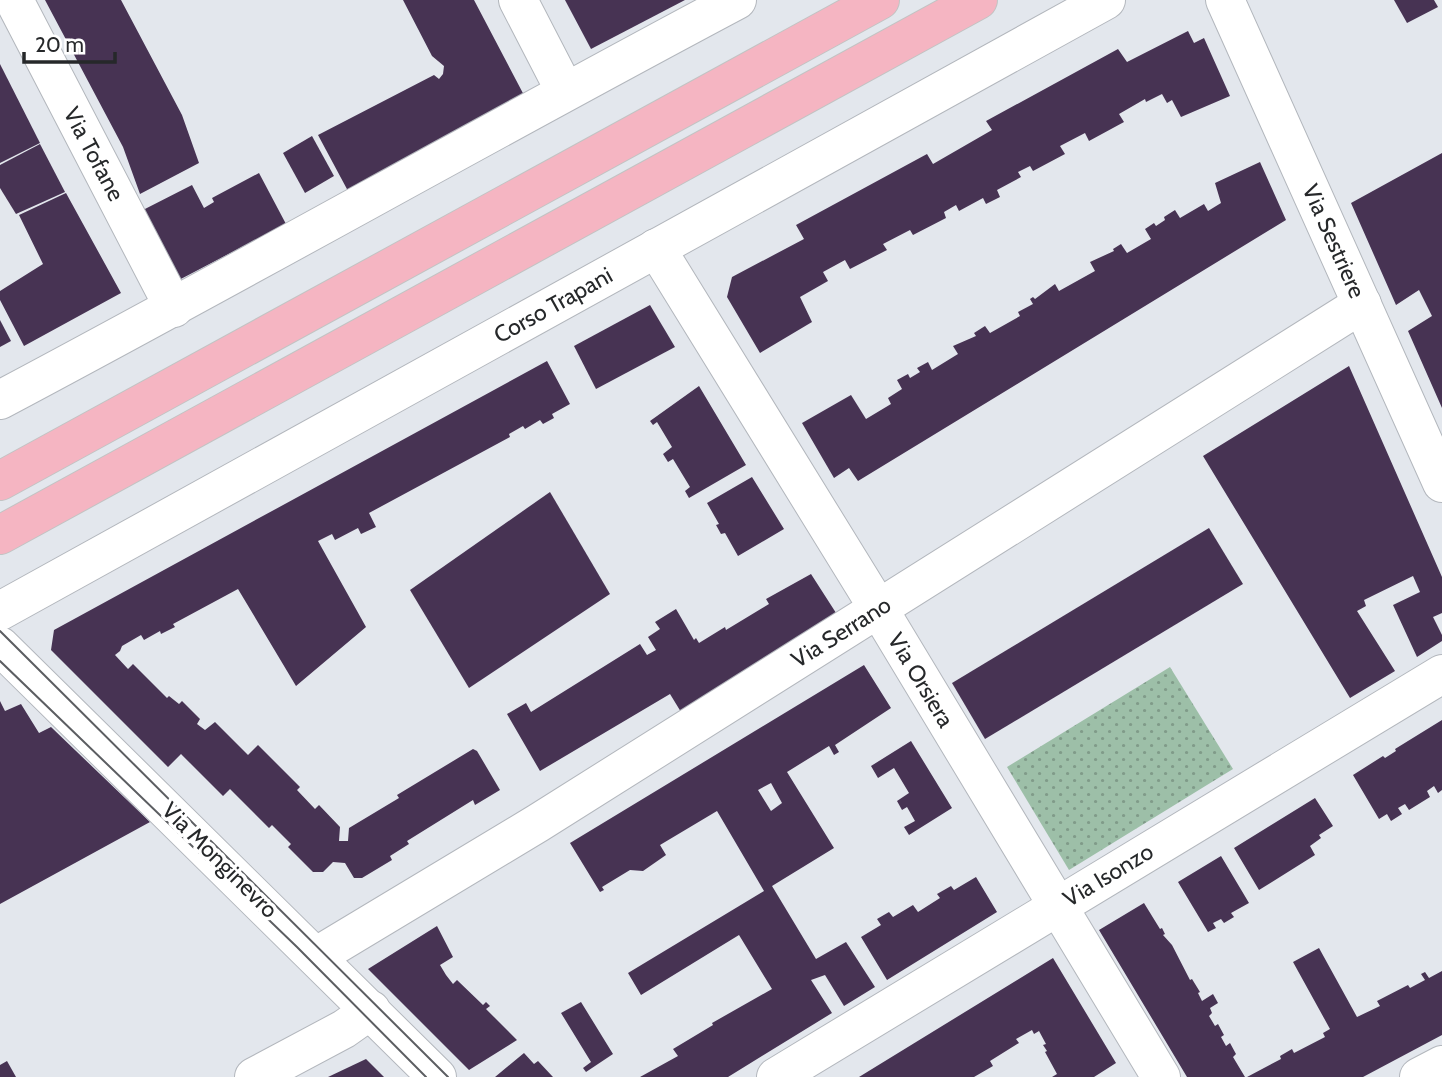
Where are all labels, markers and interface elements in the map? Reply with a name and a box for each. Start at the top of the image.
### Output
scale bar [24,21,116,65]
text: 20 m [35,32,84,57]
street label: Via Tofane [58,102,130,206]
street label: Via Sestriere [1297,180,1372,302]
street label: Corso Trapani [489,261,617,349]
street label: Via Serrano [786,590,896,674]
street label: Via Orsiera [882,628,960,732]
street label: Via Monginevro [156,796,284,924]
street label: Via Isonzo [1058,837,1158,913]

